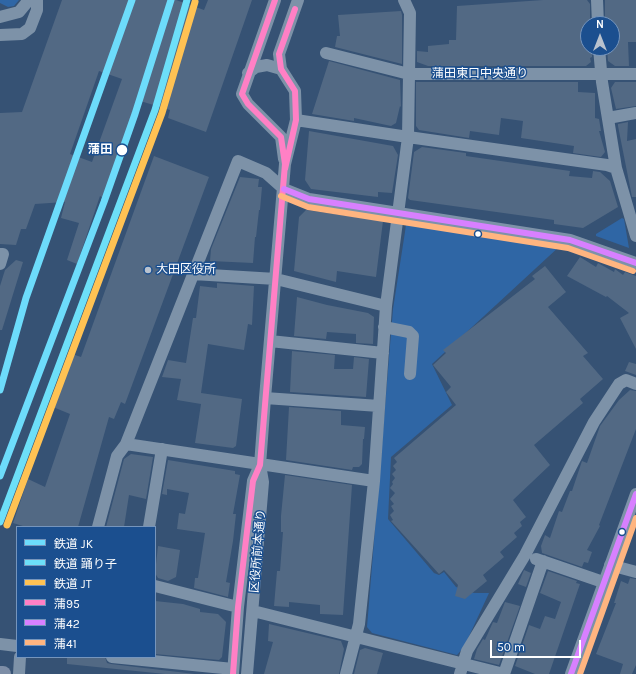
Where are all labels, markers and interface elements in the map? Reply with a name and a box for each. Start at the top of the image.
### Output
north arrow [580,16,620,56]
text: N [596,18,604,31]
street label: 蒲田東口中央通り [432,67,528,81]
place label: 蒲田 [88,143,112,157]
marker: 蒲田 [115,143,129,157]
unlabelled marker [473,229,483,239]
place label: 大田区役所 [156,263,216,277]
marker: 大田区役所 [143,265,153,275]
street label: 区役所前本通り [247,509,269,593]
legend [16,526,156,658]
unlabelled marker [617,527,627,537]
text: 鉄道 JK [54,537,93,551]
text: 鉄道 踊り子 [54,557,117,571]
text: 鉄道 JT [54,577,92,591]
text: 蒲95 [54,597,80,611]
text: 蒲42 [54,617,80,631]
scale bar [492,632,583,658]
text: 蒲41 [54,637,77,651]
text: 50 m [497,640,525,654]

